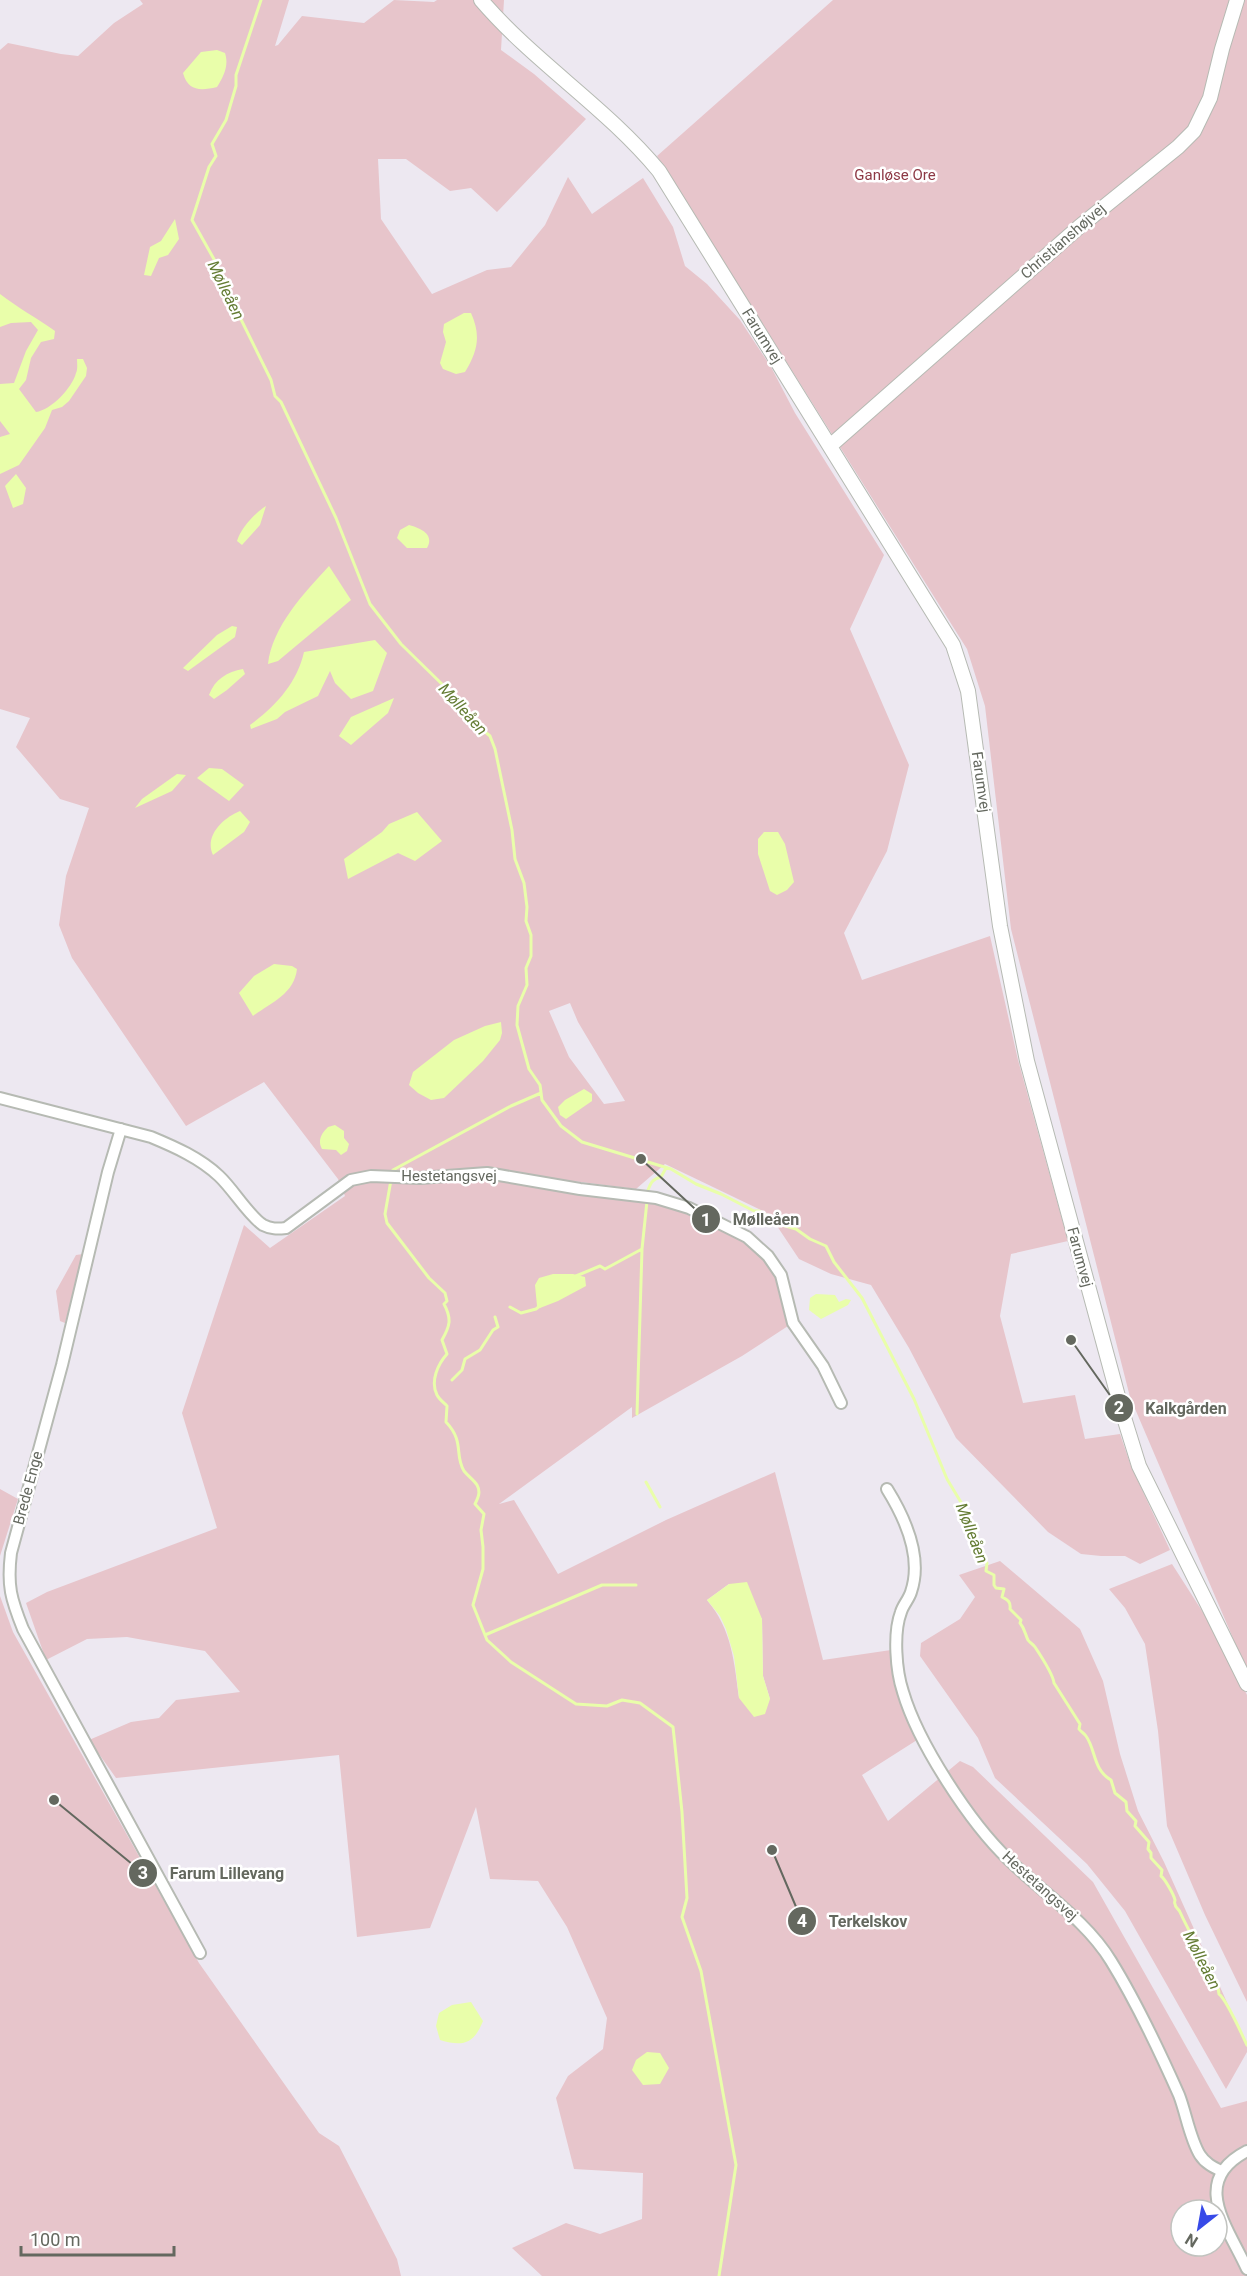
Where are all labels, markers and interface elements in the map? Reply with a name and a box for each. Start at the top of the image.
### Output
park label: Ganløse Ore [854,166,936,184]
street label: Christianshøjvej [1017,199,1109,283]
water label: Mølleåen [204,257,248,323]
street label: Farumvej [738,305,786,367]
water label: Mølleåen [435,679,491,739]
street label: Farumvej [968,750,994,814]
street label: Hestetangsvej [401,1167,497,1185]
callout: Mølleåen [691,1202,811,1236]
text: 1 [701,1209,711,1230]
text: Mølleåen [733,1210,799,1229]
street label: Farumvej [1063,1225,1097,1289]
callout: Kalkgården [1104,1391,1239,1425]
text: 2 [1114,1397,1124,1418]
text: Kalkgården [1145,1399,1227,1418]
street label: Brede Enge [10,1449,46,1527]
water label: Mølleåen [952,1500,992,1566]
street label: Hestetangsvej [998,1847,1082,1925]
callout: Farum Lillevang [128,1856,296,1890]
text: 3 [138,1862,148,1883]
text: Farum Lillevang [170,1864,284,1883]
callout: Terkelskov [787,1904,920,1938]
text: 4 [797,1910,807,1931]
text: Terkelskov [829,1912,907,1931]
water label: Mølleåen [1179,1927,1225,1993]
north arrow [1169,2198,1229,2258]
scale bar [21,2219,174,2257]
text: 100 m [30,2229,81,2250]
text: N [1182,2229,1201,2251]

